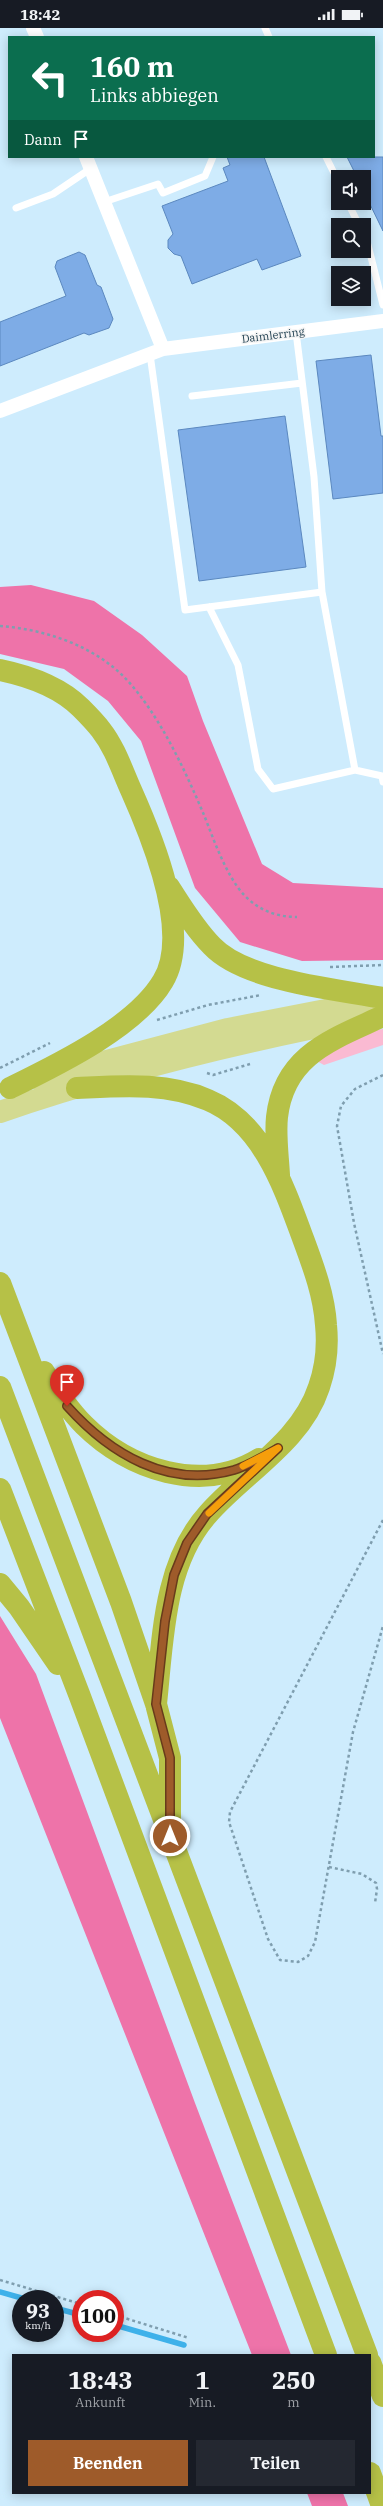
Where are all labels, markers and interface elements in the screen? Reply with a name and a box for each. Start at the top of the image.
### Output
text: 18:42 [20,5,61,24]
text: 160 m [90,48,174,85]
icon: left [24,52,76,104]
text: Links abbiegen [90,84,219,107]
icon: arrive [70,128,92,150]
text: Dann [24,130,62,149]
map controls [331,170,371,306]
button: sound [331,170,371,210]
button: search [331,218,371,258]
button: layers [331,266,371,306]
street label: Daimlerring [241,324,305,346]
pin [50,1365,84,1406]
icon: arrive [56,1371,78,1393]
position arrow [149,1815,191,1857]
speed limit sign: 100 [72,2290,124,2342]
text: 93 [26,2297,50,2324]
text: km/h [25,2319,51,2332]
text: 18:43 [68,2364,133,2396]
text: 1 [195,2364,210,2396]
text: 250 [272,2364,315,2396]
text: Ankunft [75,2394,125,2411]
text: Min. [189,2394,216,2411]
text: m [287,2394,300,2411]
button: Beenden [28,2440,188,2486]
button: Teilen [196,2440,355,2486]

